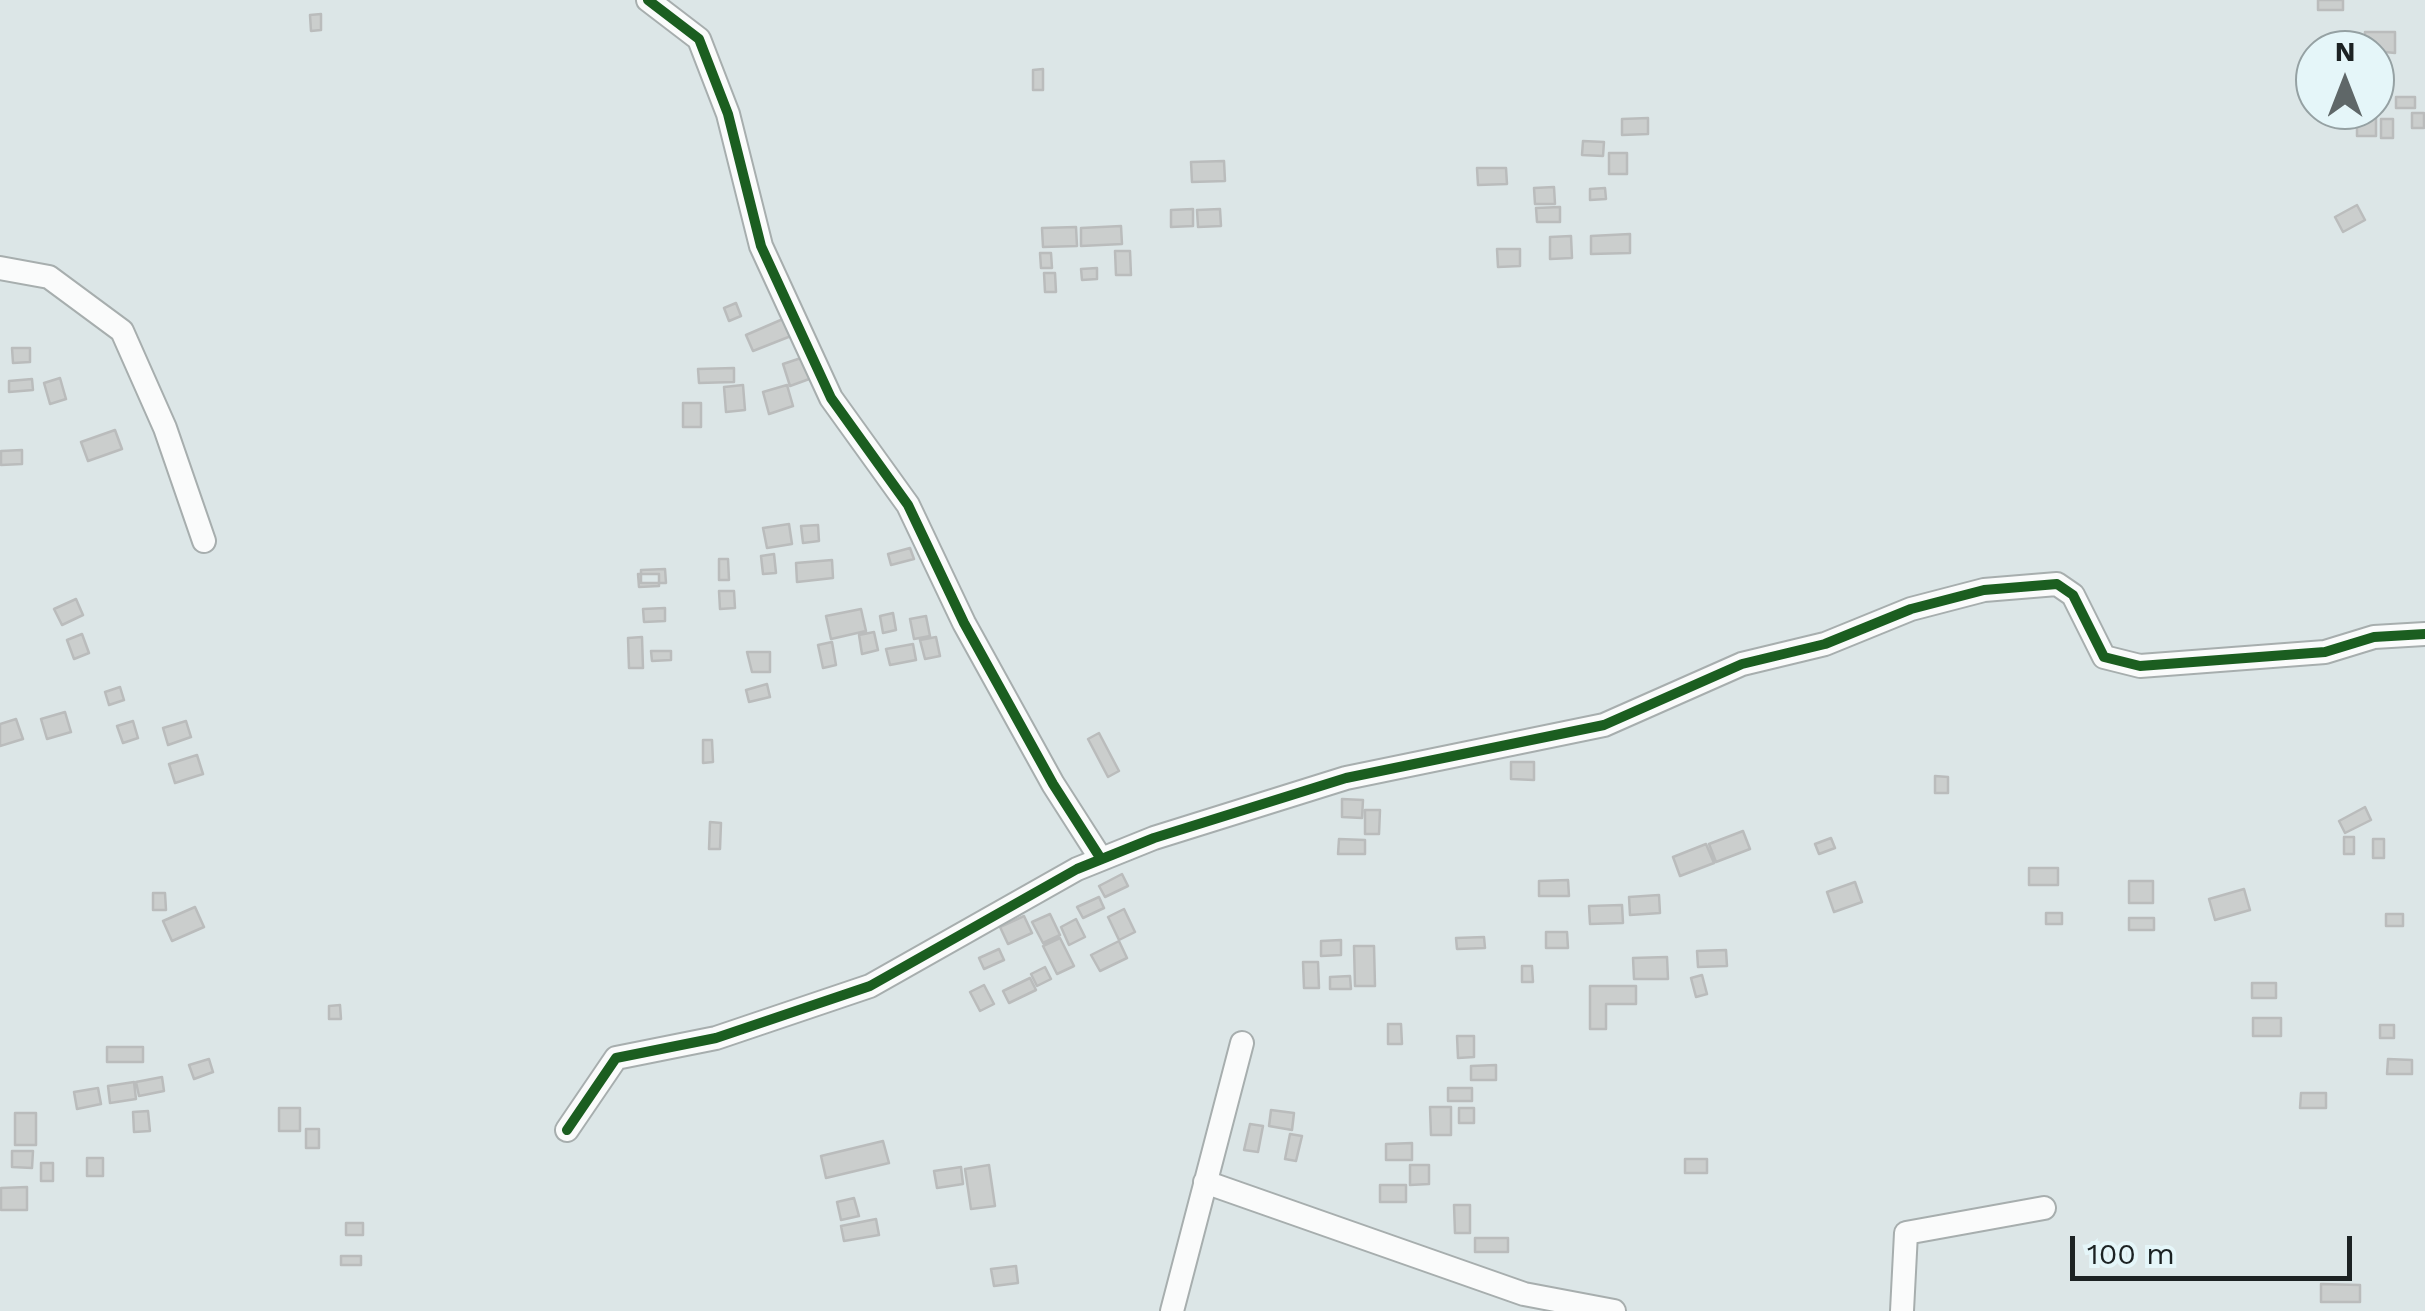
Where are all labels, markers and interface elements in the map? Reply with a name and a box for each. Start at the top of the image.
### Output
north arrow [2295,30,2395,130]
text: N [2335,35,2355,68]
scale bar [2075,1216,2358,1278]
text: 100 m [2087,1236,2175,1271]

